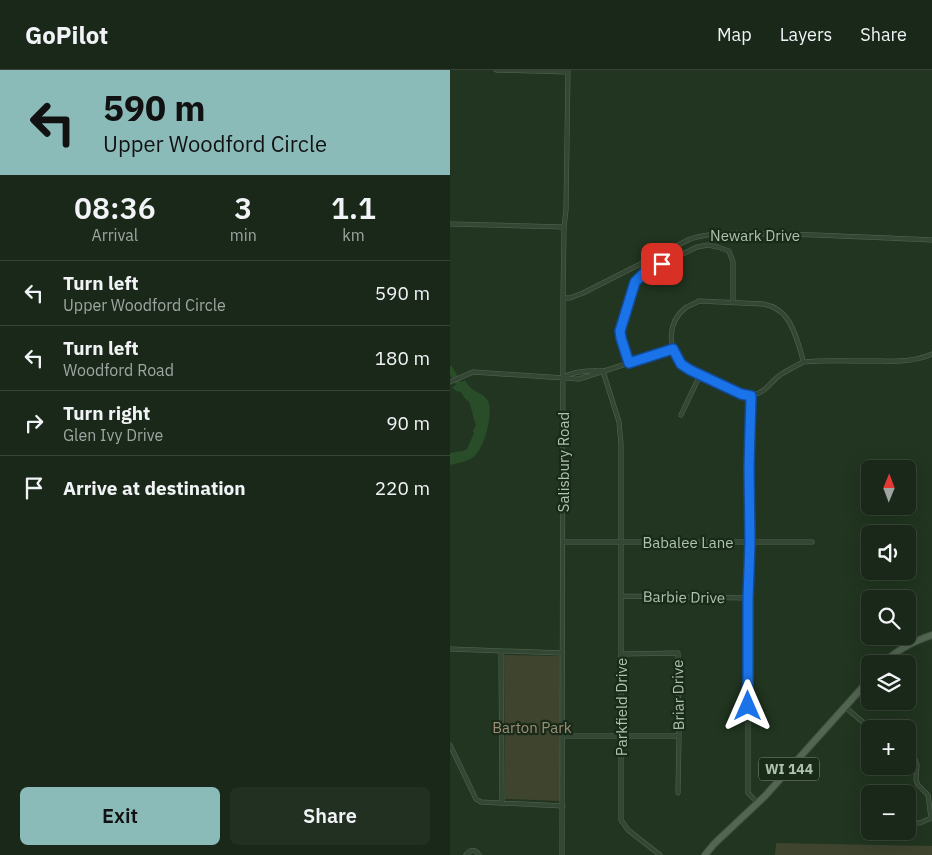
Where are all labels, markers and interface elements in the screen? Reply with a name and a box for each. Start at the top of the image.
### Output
text: GoPilot [25,19,108,51]
text: Map [717,23,752,46]
text: Layers [780,23,832,46]
text: Share [860,23,907,46]
text: 590 m [103,85,206,131]
icon: left [20,90,85,155]
text: Upper Woodford Circle [103,129,327,158]
text: 08:36 [74,188,156,227]
text: 3 [234,188,252,227]
text: 1.1 [331,188,376,227]
text: Arrival [92,225,138,245]
text: min [230,225,257,245]
text: km [342,225,365,245]
street label: Newark Drive [710,226,800,245]
pin [641,243,683,285]
icon: arrive [648,250,676,278]
text: Turn left [63,271,139,295]
icon: left [20,279,48,307]
text: 590 m [375,281,430,305]
text: Upper Woodford Circle [63,295,226,315]
text: Turn left [63,336,139,360]
icon: left [20,344,48,372]
text: 180 m [375,346,430,370]
text: Woodford Road [63,360,174,380]
text: Turn right [63,401,150,425]
icon: right [20,409,48,437]
text: 90 m [386,411,430,435]
street label: Salisbury Road [554,412,573,512]
text: Glen Ivy Drive [63,425,163,445]
north arrow [861,460,916,515]
map controls [861,460,916,840]
icon: arrive [20,474,48,502]
text: Arrive at destination [63,476,246,500]
text: 220 m [375,476,430,500]
button: sound [861,525,916,580]
street label: Babalee Lane [643,533,733,552]
street label: Barbie Drive [643,587,725,607]
button: search [861,590,916,645]
button: layers [861,655,916,710]
street label: Parkfield Drive [612,658,631,756]
street label: Briar Drive [668,659,688,731]
position arrow [721,679,773,731]
park label: Barton Park [492,718,572,737]
button: + [861,720,916,775]
road number: WI 144 [759,758,819,781]
button: − [861,785,916,840]
button: Exit [20,787,220,845]
button: Share [230,787,430,845]

